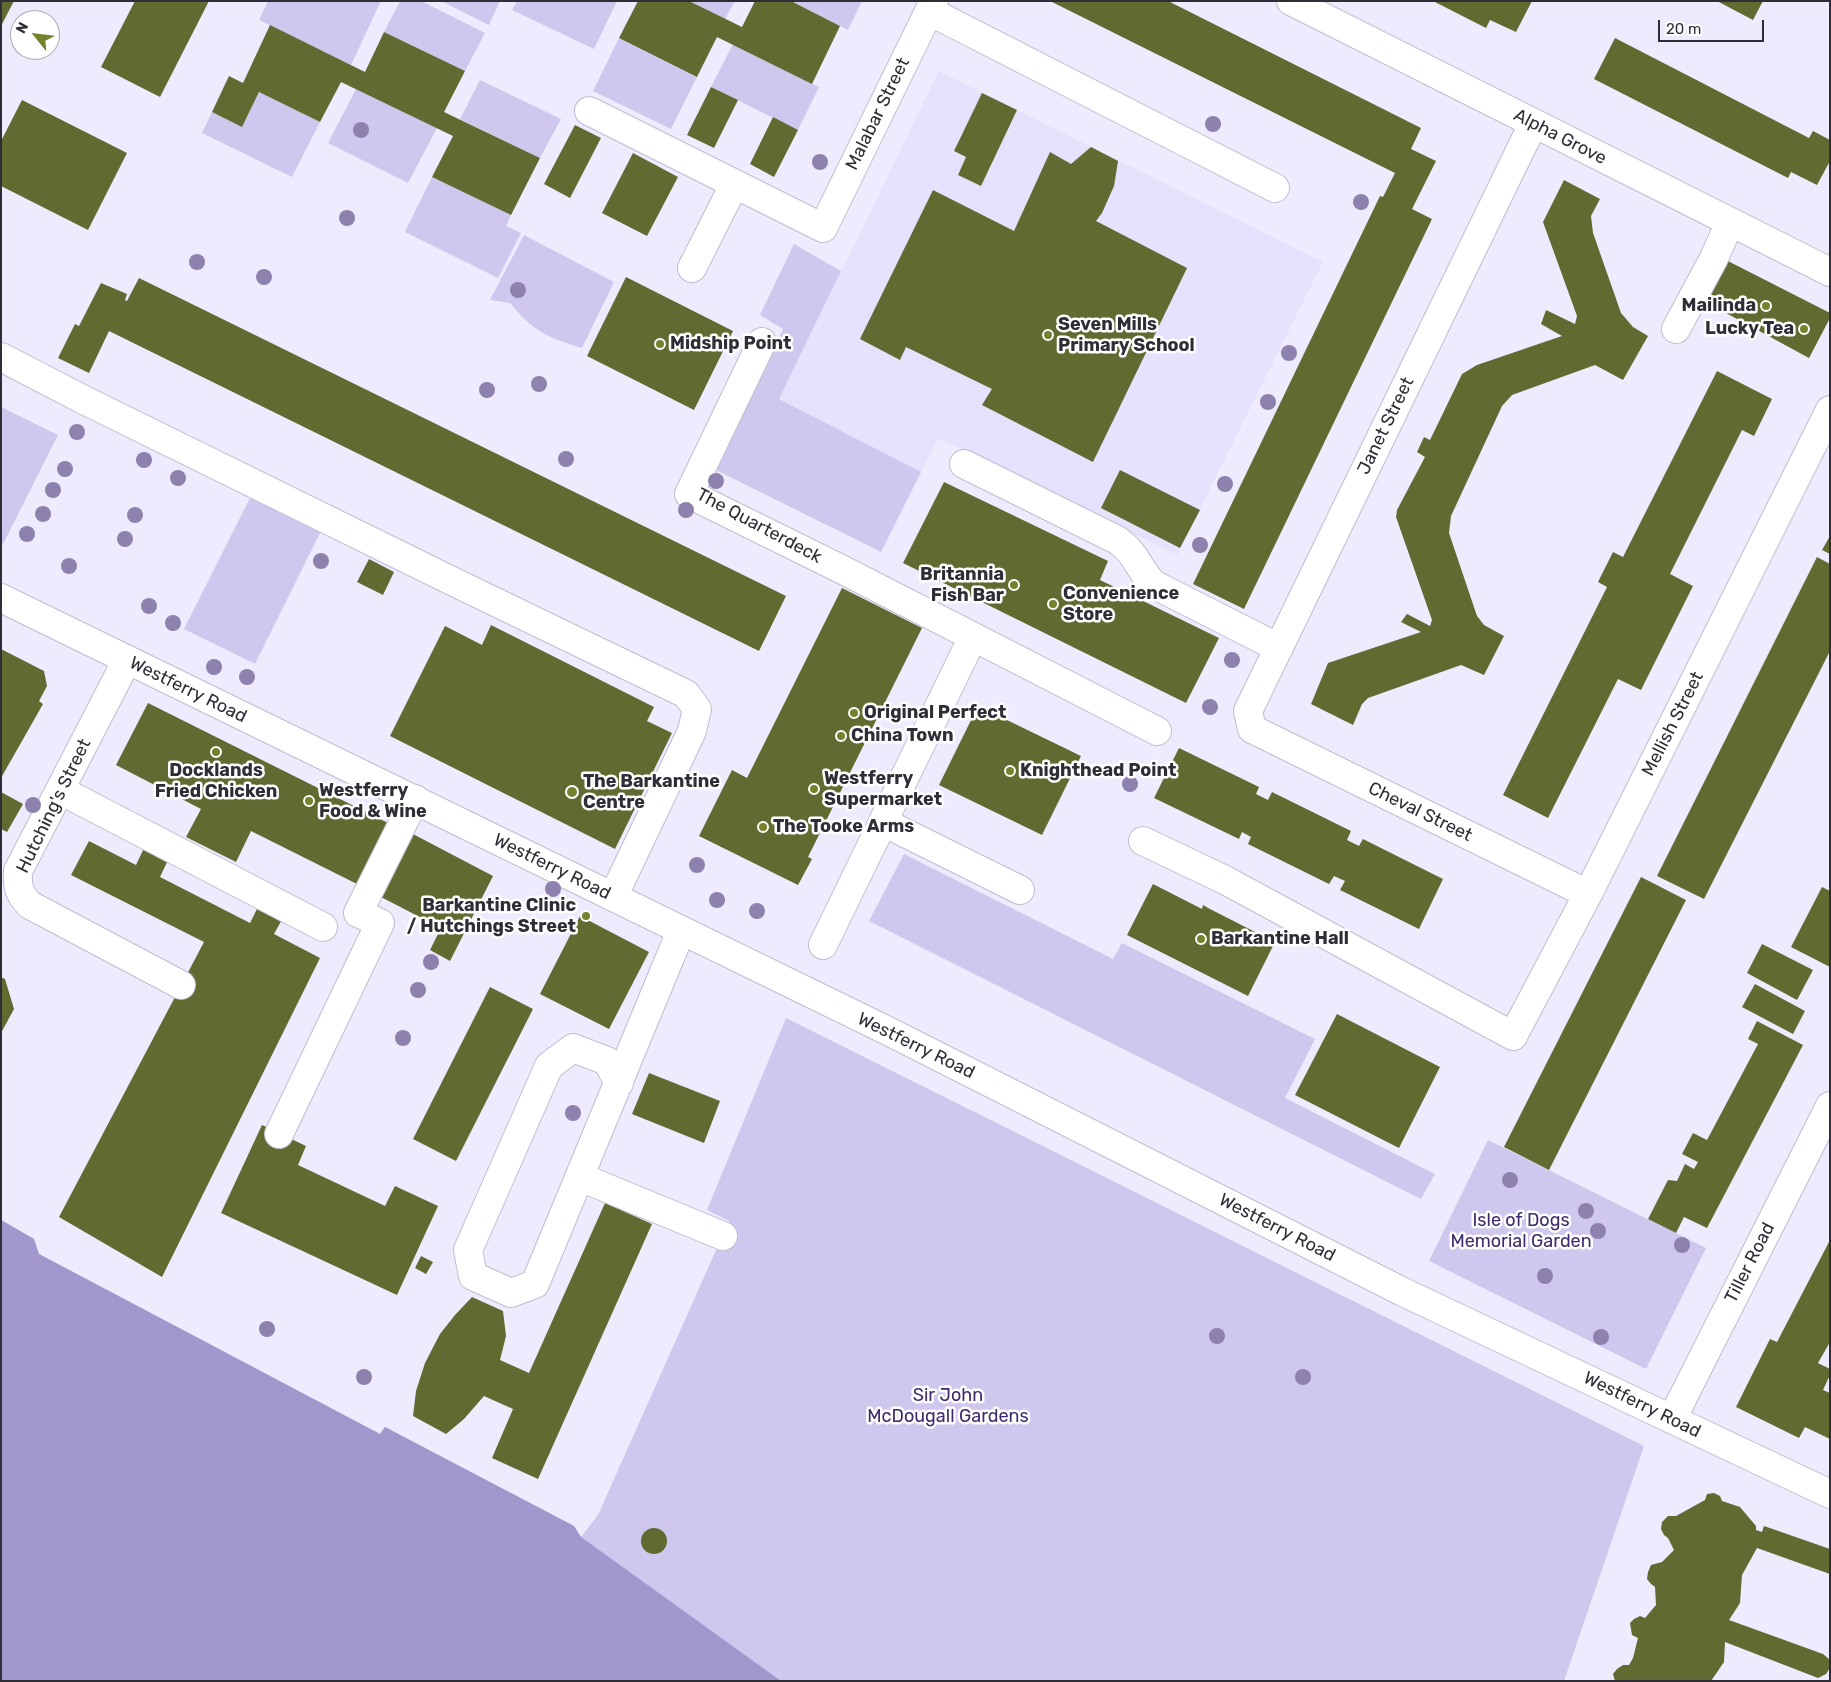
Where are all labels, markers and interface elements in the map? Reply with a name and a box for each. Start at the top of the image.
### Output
north arrow [10,10,60,60]
scale bar [1661,10,1767,42]
text: N [12,19,32,37]
text: 20 m [1666,20,1701,38]
street label: Malabar Street [841,54,915,174]
street label: Alpha Grove [1510,104,1610,170]
place label: Mailinda [1681,295,1756,317]
marker: Mailinda [1760,300,1772,312]
place label: Seven Mills Primary School [1058,314,1195,356]
place label: Lucky Tea [1705,318,1794,340]
marker: Lucky Tea [1798,323,1810,335]
marker: Seven Mills Primary School [1042,329,1054,341]
place label: Midship Point [670,333,791,355]
marker: Midship Point [654,338,666,350]
street label: Janet Street [1353,374,1419,478]
street label: The Quarterdeck [693,484,825,568]
place label: Britannia Fish Bar [920,564,1004,606]
marker: Britannia Fish Bar [1008,579,1020,591]
place label: Convenience Store [1063,583,1179,626]
marker: Convenience Store [1047,598,1059,610]
street label: Westferry Road [126,652,250,728]
street label: Mellish Street [1637,668,1709,780]
place label: Original Perfect [864,702,1006,724]
marker: Original Perfect [848,707,860,719]
place label: China Town [851,725,954,747]
marker: China Town [835,730,847,742]
street label: Hutching's Street [12,735,96,877]
marker: Docklands Fried Chicken [210,746,222,758]
place label: Docklands Fried Chicken [155,760,277,802]
place label: Knighthead Point [1020,760,1176,782]
marker: Knighthead Point [1004,765,1016,777]
place label: Westferry Supermarket [824,768,942,811]
place label: The Barkantine Centre [583,771,720,814]
street label: Cheval Street [1364,778,1476,846]
place label: Westferry Food & Wine [319,780,427,822]
marker: Westferry Supermarket [808,783,820,795]
marker: The Barkantine Centre [565,785,579,799]
marker: Westferry Food & Wine [303,795,315,807]
place label: The Tooke Arms [773,816,914,838]
marker: The Tooke Arms [757,821,769,833]
street label: Westferry Road [490,829,614,905]
place label: Barkantine Clinic / Hutchings Street [407,895,576,938]
marker: Barkantine Clinic / Hutchings Street [580,910,592,922]
place label: Barkantine Hall [1211,928,1349,950]
marker: Barkantine Hall [1195,933,1207,945]
street label: Westferry Road [854,1008,978,1084]
street label: Westferry Road [1215,1189,1339,1267]
park label: Isle of Dogs Memorial Garden [1450,1210,1592,1252]
street label: Tiller Road [1721,1219,1779,1307]
street label: Westferry Road [1580,1367,1704,1443]
park label: Sir John McDougall Gardens [867,1385,1029,1428]

